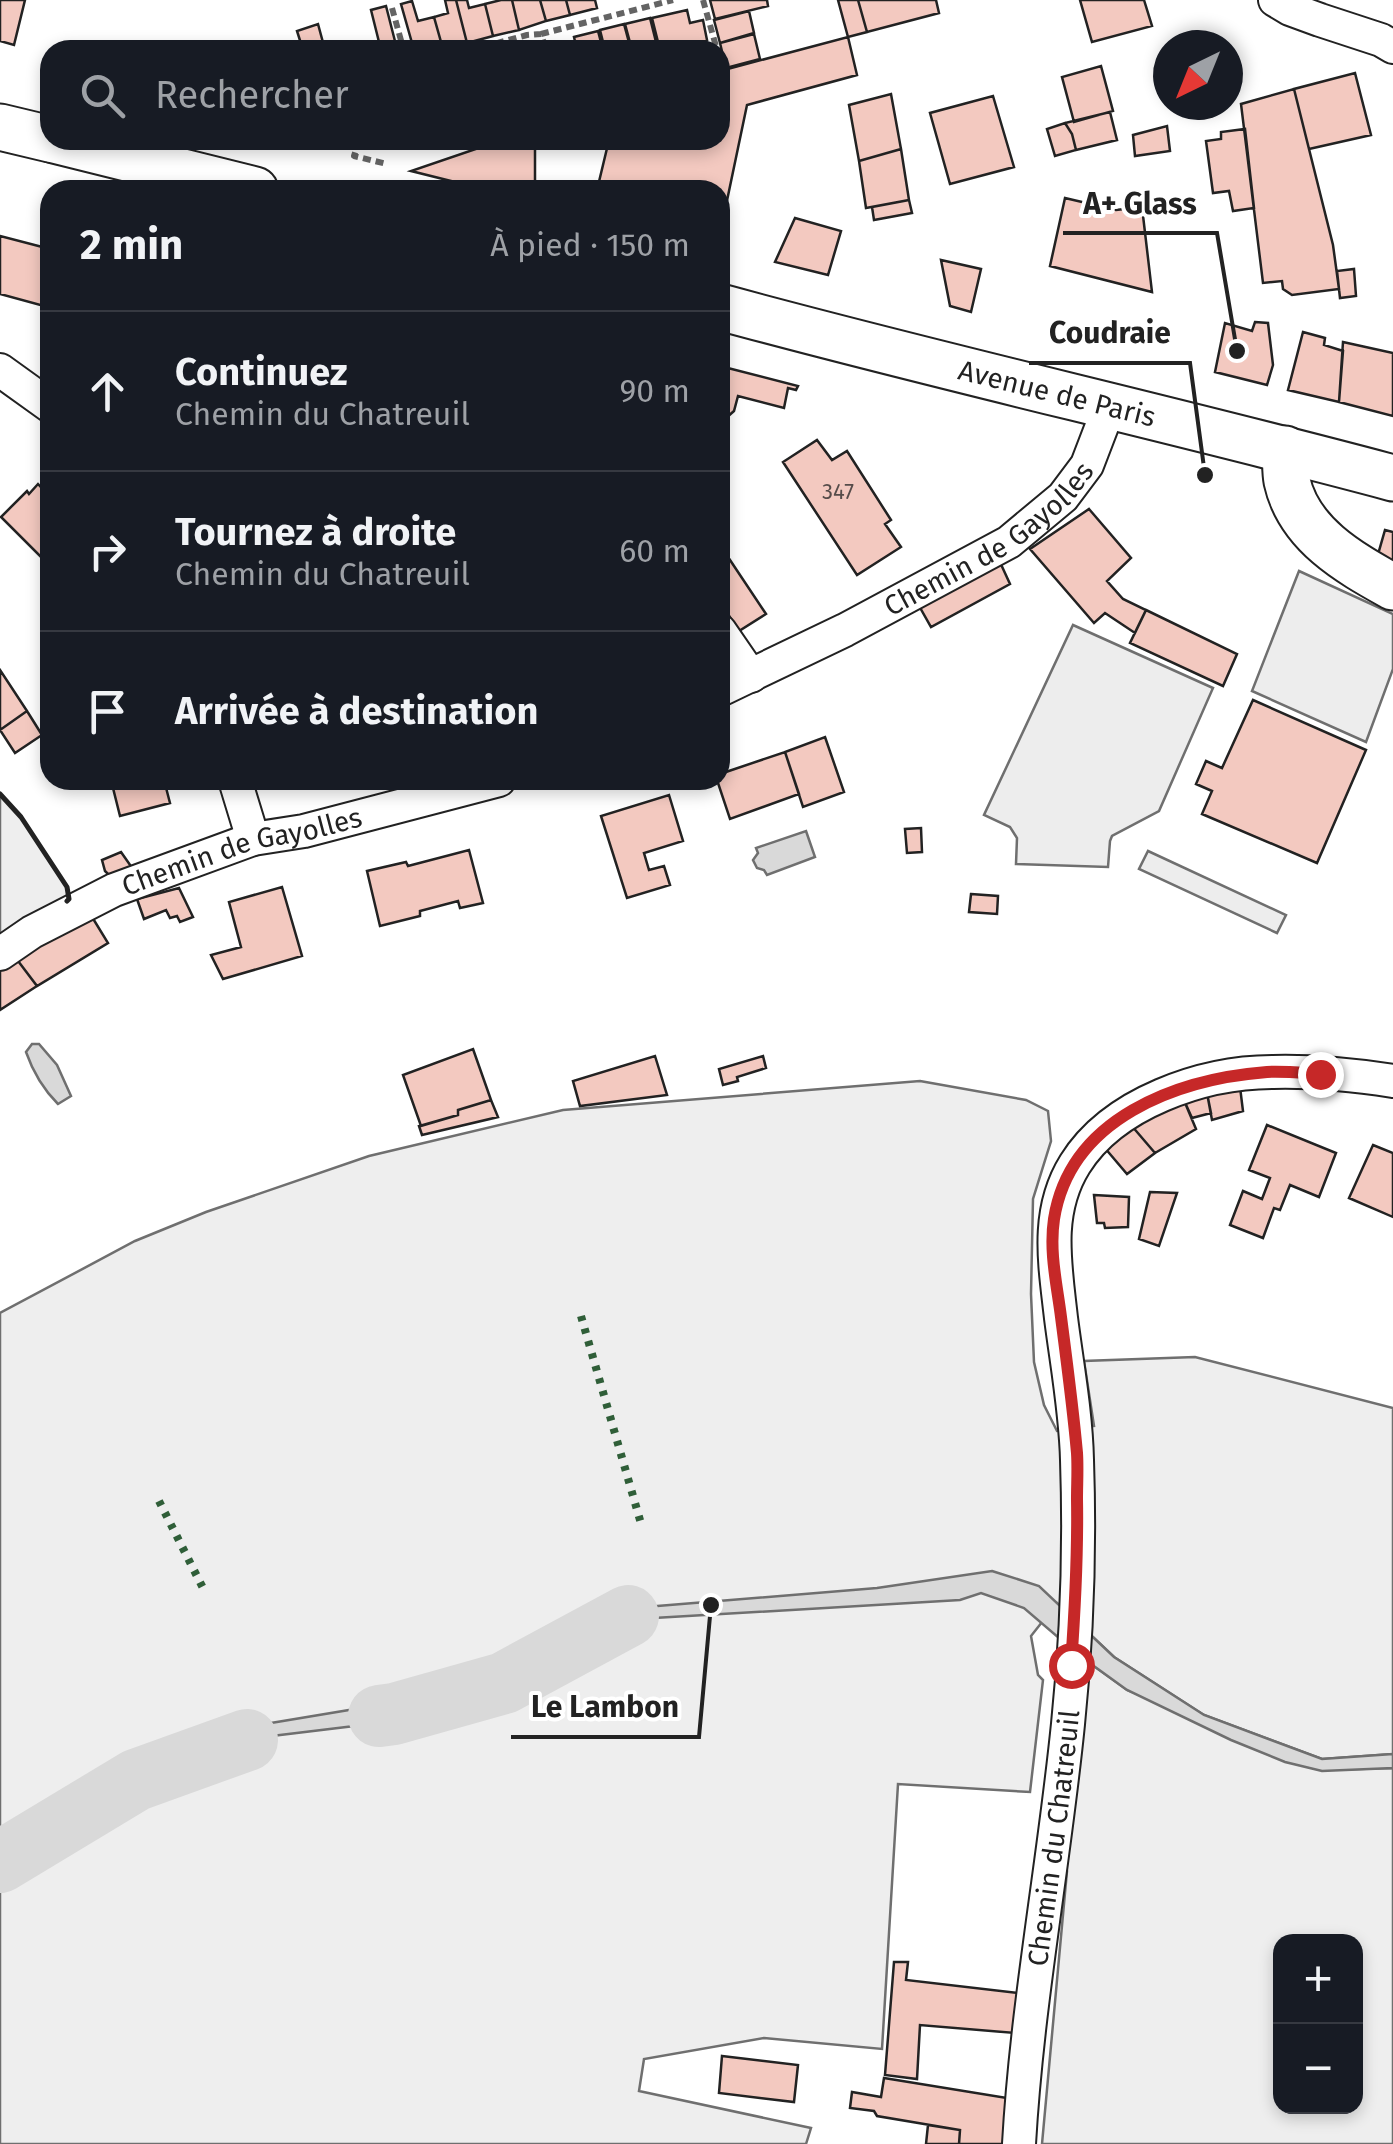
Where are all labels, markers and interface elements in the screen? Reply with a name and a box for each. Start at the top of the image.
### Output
north arrow [1153,30,1243,120]
search box [40,40,730,150]
icon: search [75,68,130,123]
text: Rechercher [155,72,349,118]
callout: A+ Glass [1063,173,1217,233]
text: A+ Glass [1082,186,1197,222]
text: 2 min [80,220,183,270]
text: À pied · 150 m [490,226,690,264]
callout: Coudraie [1029,303,1190,363]
text: Coudraie [1049,315,1171,351]
text: Continuez [175,349,347,395]
street label: Avenue de Paris [955,353,1159,434]
icon: ahead [80,364,135,419]
text: 90 m [619,372,690,410]
text: Chemin du Chatreuil [175,395,470,433]
street label: Chemin de Gayolles [879,456,1100,623]
house number: 347 [822,478,854,505]
text: Tournez à droite [175,509,456,555]
icon: right [80,524,135,579]
text: 60 m [619,532,690,570]
text: Chemin du Chatreuil [175,555,470,593]
icon: arrive [80,684,135,739]
text: Arrivée à destination [175,688,538,734]
street label: Chemin de Gayolles [117,801,365,903]
route end [1298,1052,1344,1098]
route start [1049,1643,1095,1689]
callout: Le Lambon [511,1677,699,1737]
text: Le Lambon [531,1689,679,1725]
street label: Chemin du Chatreuil [1021,1708,1086,1968]
map controls [1273,1934,1363,2114]
button: + [1273,1934,1363,2024]
button: − [1273,2024,1363,2114]

